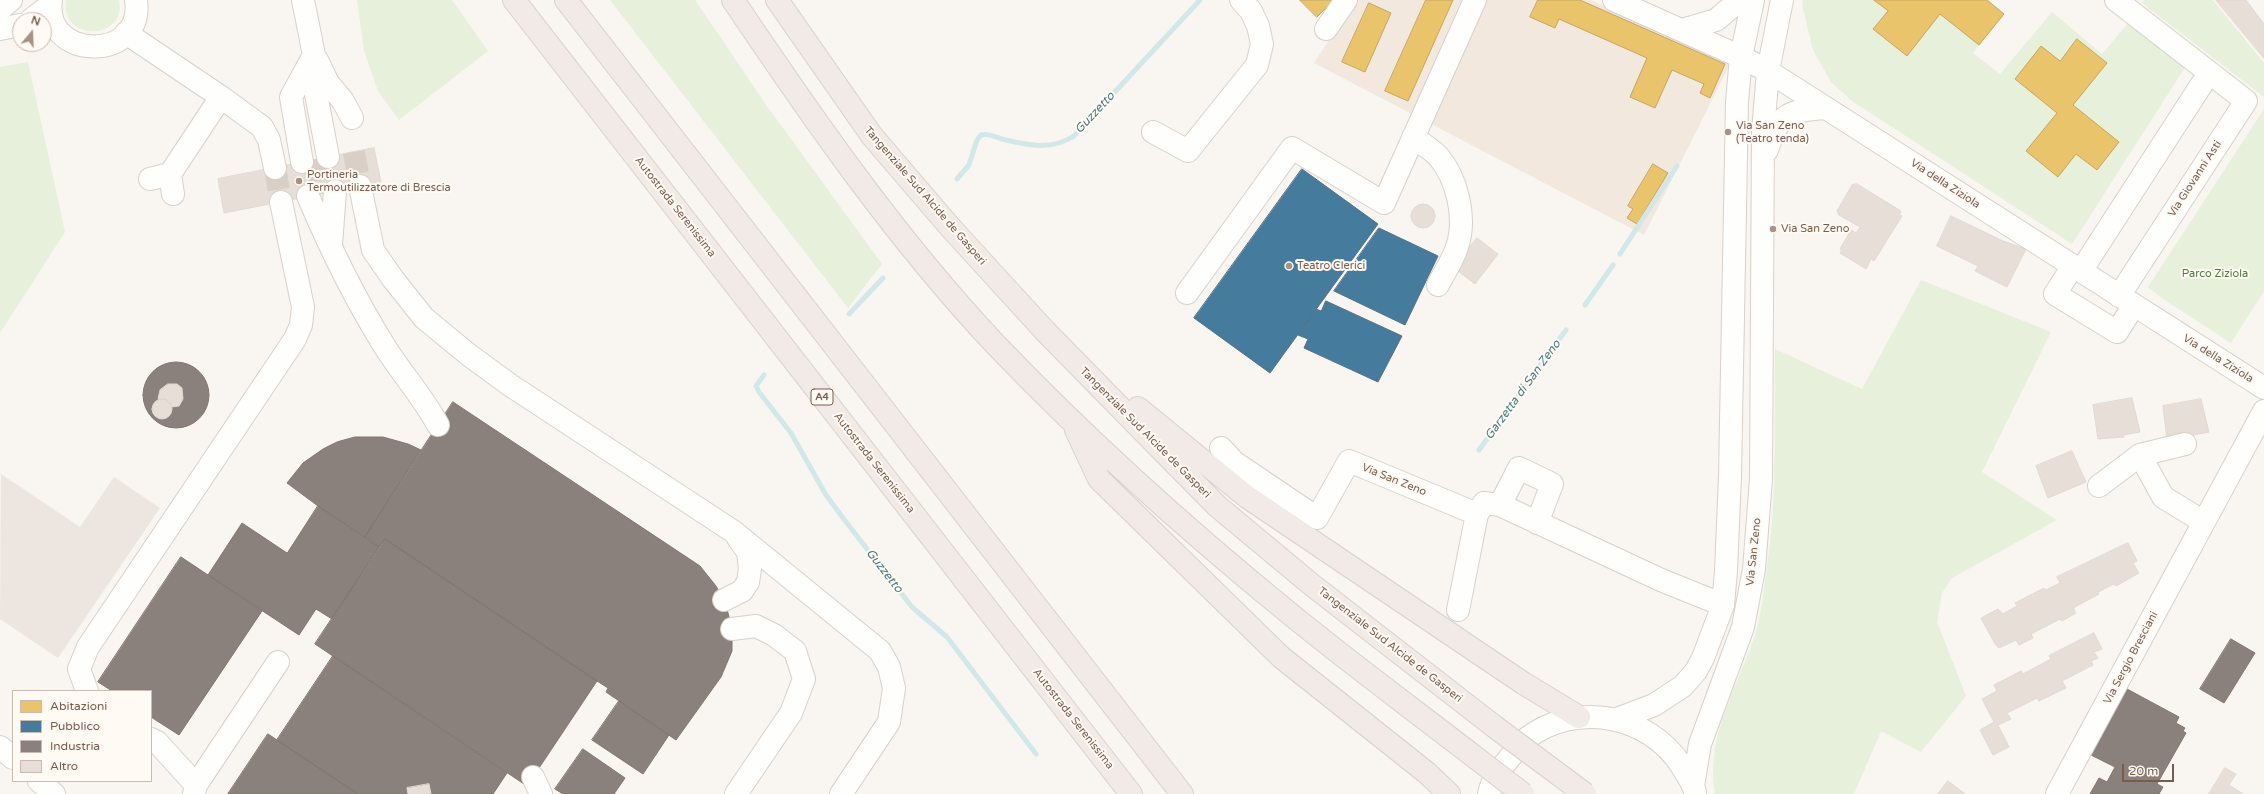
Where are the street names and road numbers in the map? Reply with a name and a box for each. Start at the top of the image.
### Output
street label: Tangenziale Sud Alcide de Gasperi [861,124,989,268]
street label: Via Giovanni Asti [2165,138,2225,220]
street label: Autostrada Serenissima [632,154,718,260]
street label: Via della Ziziola [1908,157,1982,211]
street label: Via della Ziziola [2180,332,2256,386]
street label: Tangenziale Sud Alcide de Gasperi [1077,365,1213,501]
road number: A4 [811,389,833,405]
street label: Autostrada Serenissima [831,410,917,516]
street label: Via San Zeno [1360,461,1428,499]
street label: Via San Zeno [1744,517,1764,587]
street label: Tangenziale Sud Alcide de Gasperi [1315,585,1465,705]
street label: Via Sergio Bresciani [2101,609,2161,707]
street label: Autostrada Serenissima [1030,666,1116,772]

